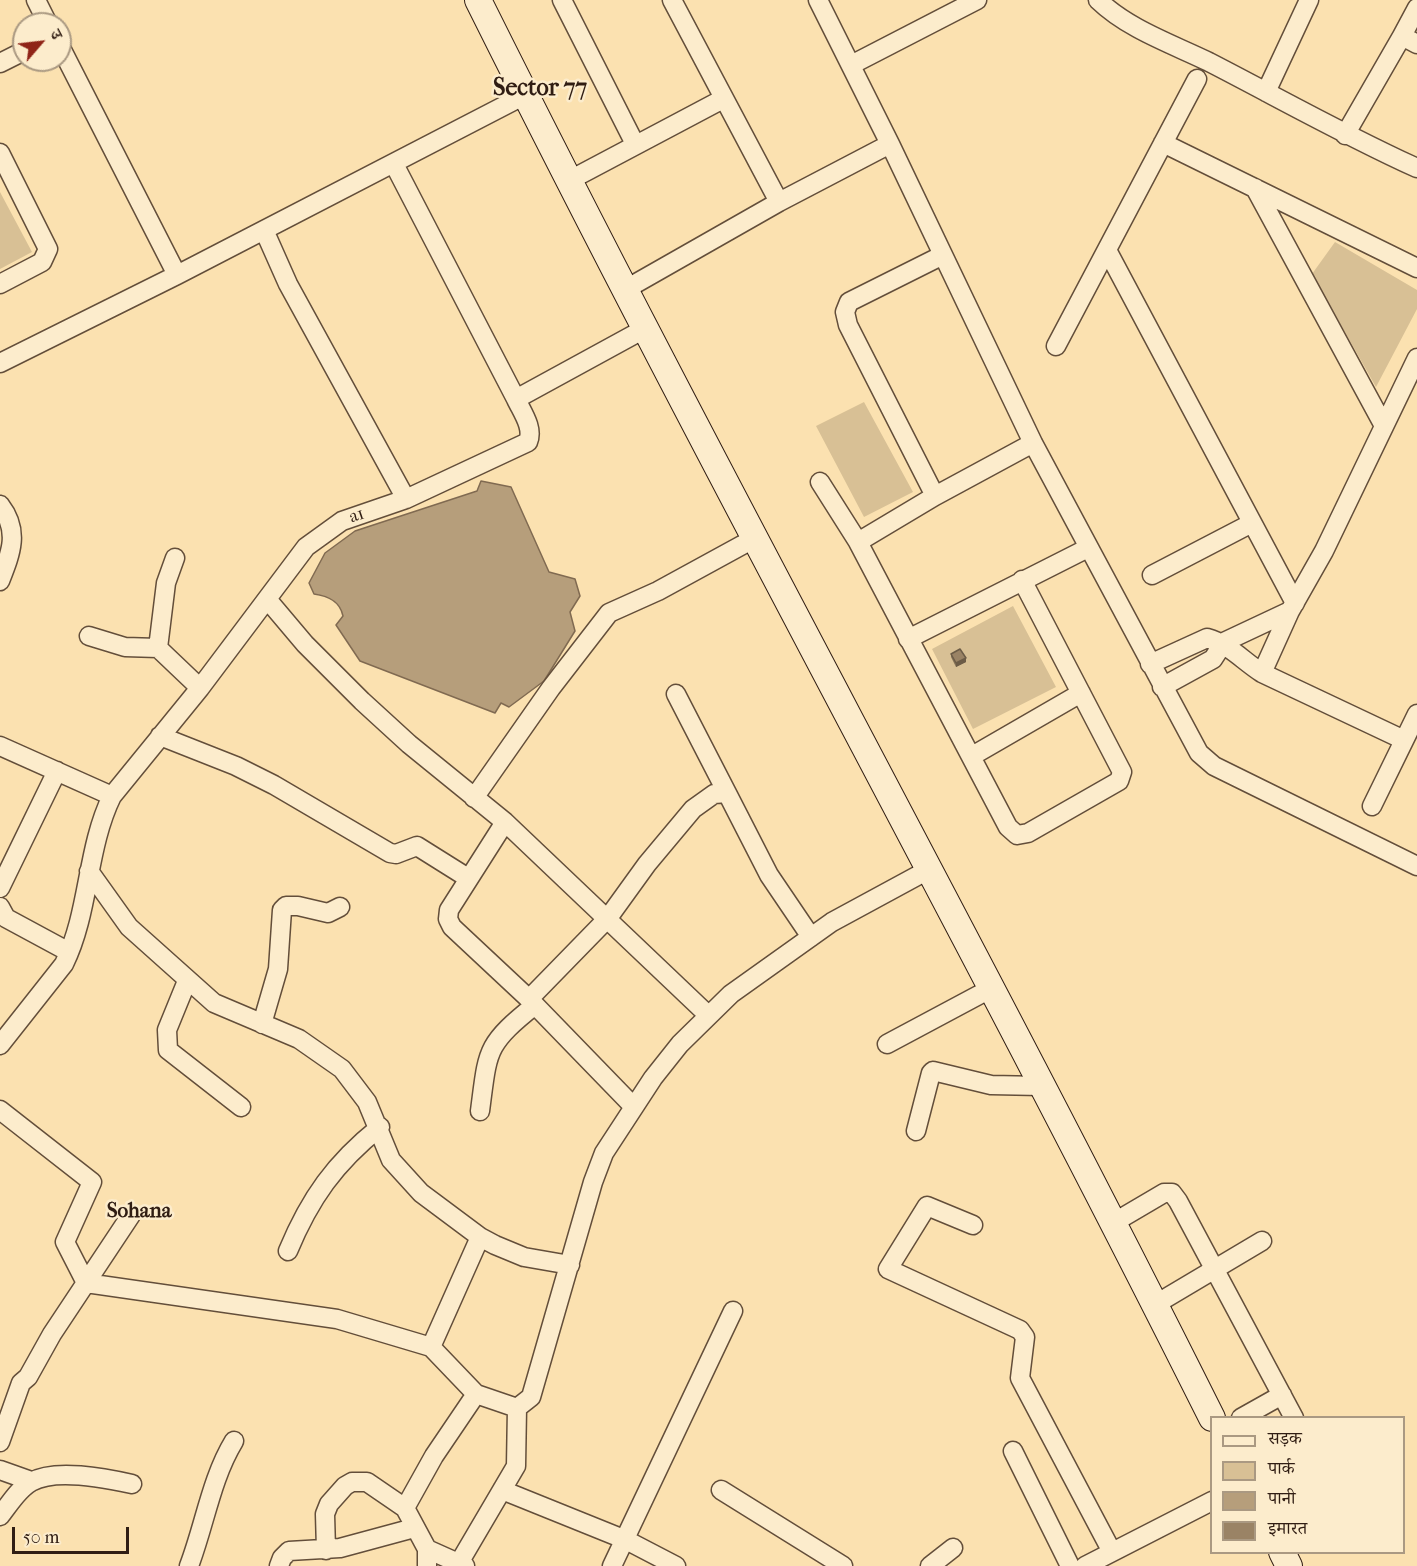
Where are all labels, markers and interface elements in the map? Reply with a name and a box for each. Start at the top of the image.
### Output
north arrow [12,12,72,72]
text: उ [46,26,67,42]
district label: Sector 77 [493,75,587,103]
street label: a1 [347,503,367,529]
district label: Sohana [107,1199,171,1225]
legend [1210,1416,1405,1554]
text: सड़क [1268,1428,1302,1449]
text: पार्क [1268,1458,1295,1479]
text: पानी [1268,1488,1295,1509]
scale bar [15,1515,132,1553]
text: इमारत [1268,1518,1307,1539]
text: 50 m [23,1527,59,1548]

